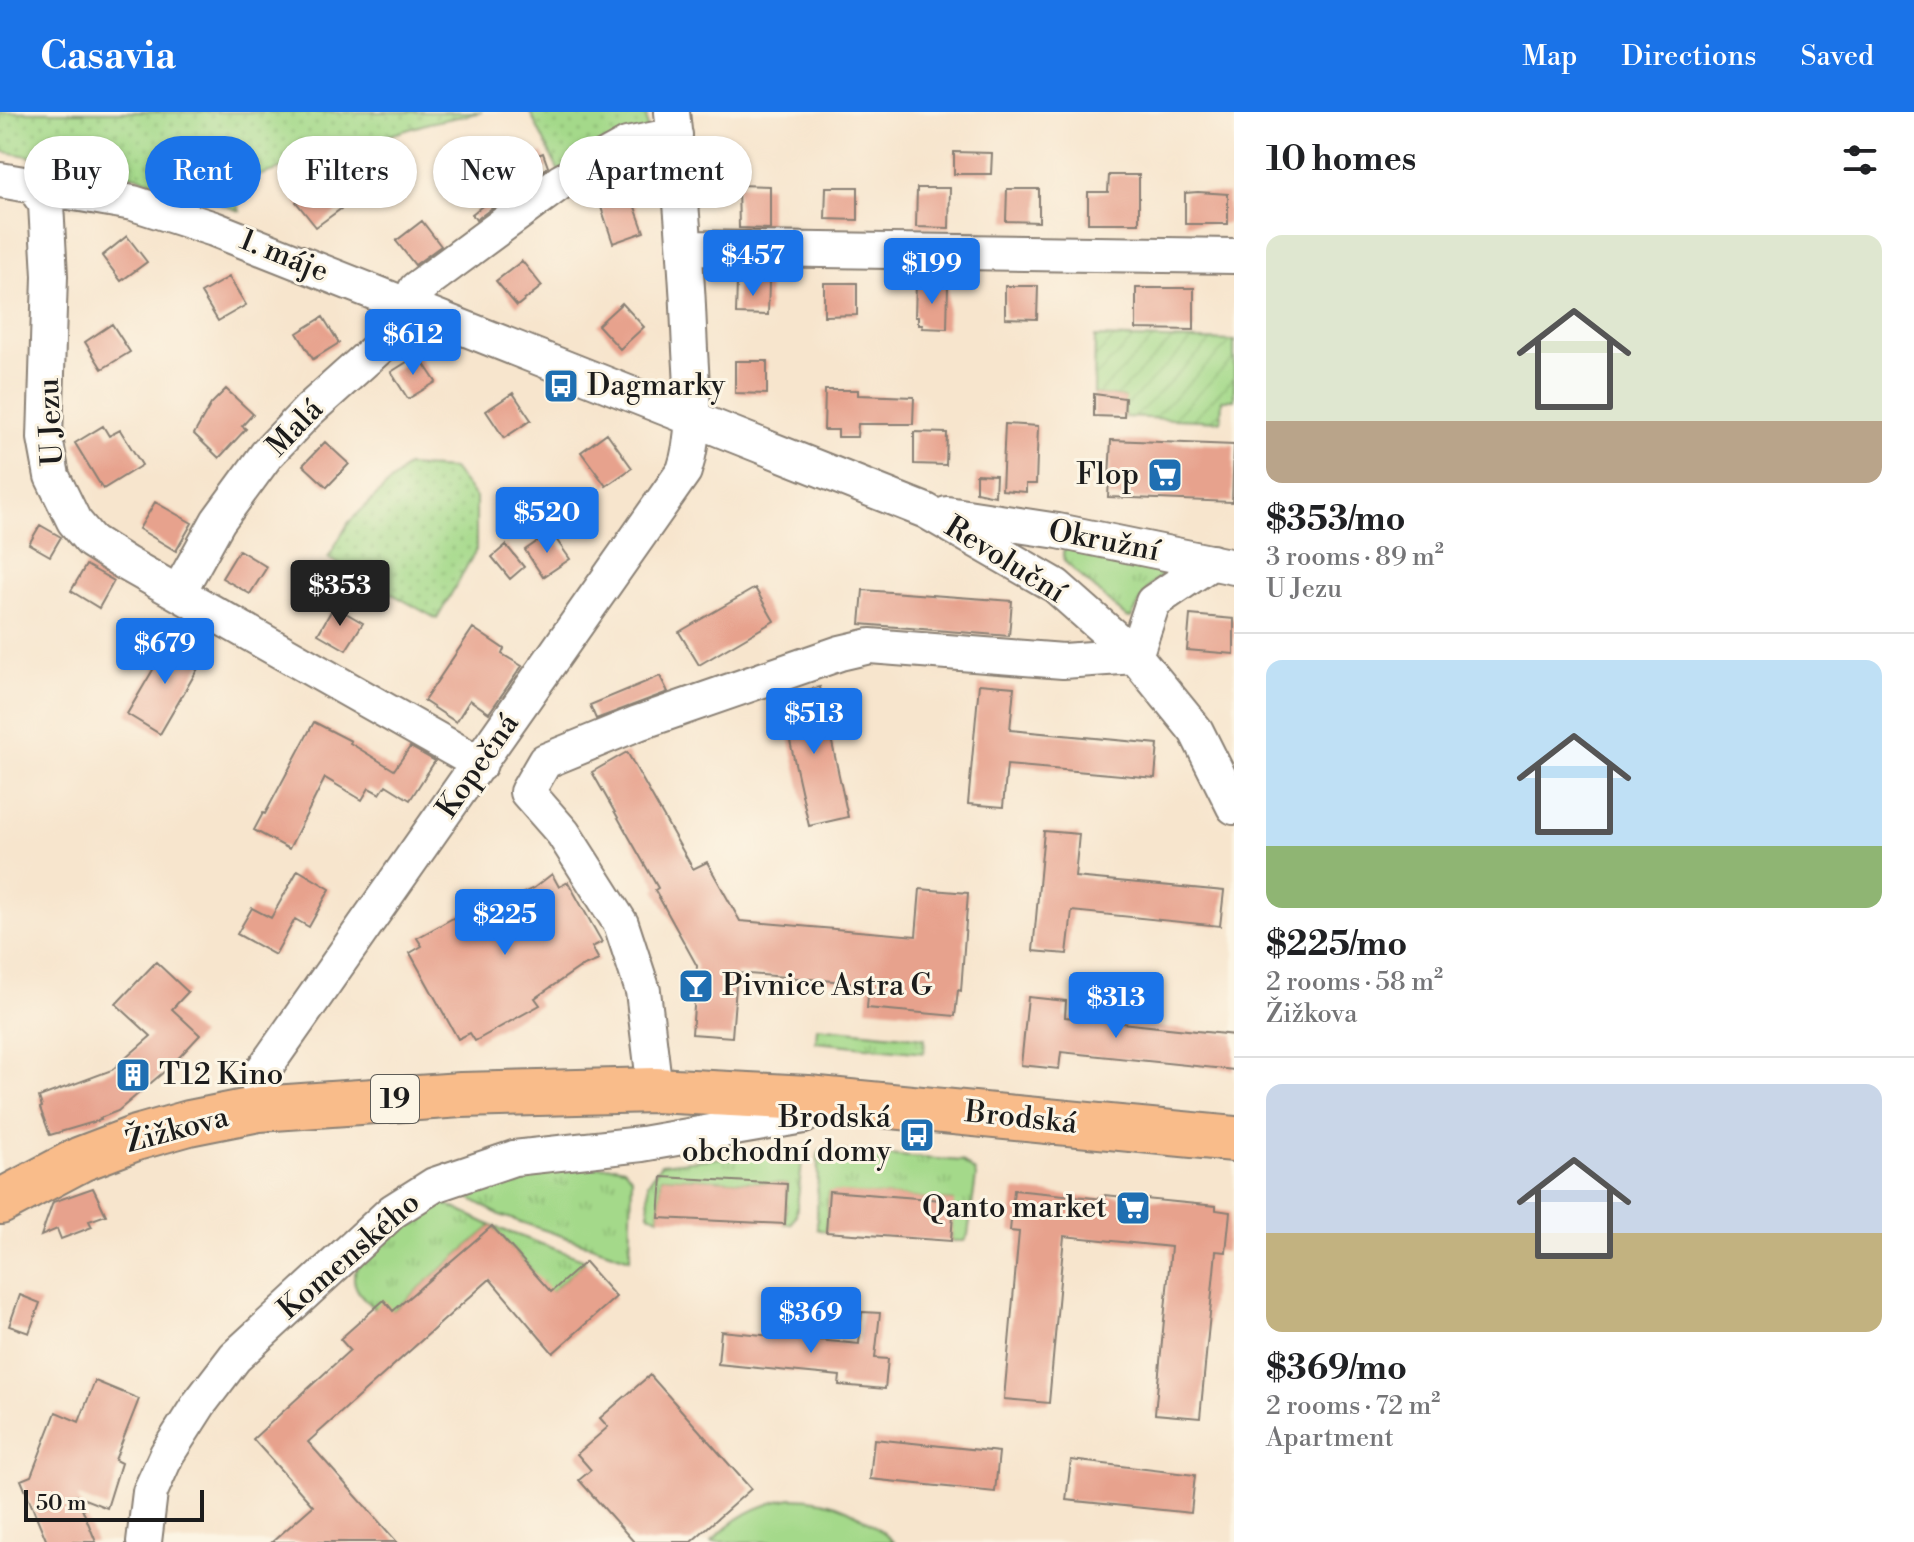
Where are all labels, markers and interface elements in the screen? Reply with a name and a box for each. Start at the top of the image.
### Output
text: Casavia [40,33,176,80]
text: Map [1522,39,1577,74]
text: Directions [1621,39,1756,74]
text: Saved [1800,39,1874,74]
chip: Buy [24,136,129,208]
chip: Rent [145,136,261,208]
chip: Filters [277,136,417,208]
chip: New [433,136,543,208]
chip: Apartment [559,136,752,208]
icon: filters [1838,138,1882,182]
text: 10 homes [1266,139,1416,181]
street label: 1. máje [234,221,334,291]
pin: $457 [706,230,800,298]
pin: $199 [885,238,979,306]
text: $457 [721,240,785,272]
text: $199 [902,248,962,280]
icon: home [1502,287,1646,431]
pin: $612 [366,309,460,377]
text: $612 [383,319,443,351]
bus stop icon: Dagmarky [542,367,580,405]
place label: Dagmarky [587,367,725,405]
street label: U Jezu [30,377,72,467]
street label: Malá [258,391,332,465]
place label: Flop [1076,456,1139,494]
supermarket icon: Flop [1146,456,1184,494]
pin: $520 [500,487,594,555]
text: $520 [514,497,580,529]
text: $353/mo [1266,499,1406,541]
street label: Revoluční [937,508,1073,613]
street label: Okružní [1045,512,1164,571]
text: 3 rooms · 89 m² [1266,541,1444,573]
pin: $353 [293,560,387,628]
text: $353 [309,570,371,602]
text: U Jezu [1266,573,1342,605]
pin: $679 [118,618,212,686]
text: $679 [134,628,196,660]
pin: $513 [767,688,861,756]
text: $513 [784,698,844,730]
street label: Kopečná [428,706,528,826]
icon: home [1502,712,1646,856]
pin: $225 [458,889,552,957]
text: $225 [473,899,537,931]
text: $225/mo [1266,924,1407,966]
text: 2 rooms · 58 m² [1266,966,1443,998]
bar icon: Pivnice Astra G [677,967,715,1005]
place label: Pivnice Astra G [722,967,933,1005]
pin: $313 [1069,972,1163,1040]
text: $313 [1087,982,1145,1014]
text: Žižkova [1266,998,1357,1030]
building icon: T12 Kino [114,1056,152,1094]
place label: T12 Kino [159,1056,283,1094]
road number: 19 [371,1075,419,1123]
street label: Brodská [962,1093,1080,1143]
street label: Žižkova [121,1096,234,1162]
place label: Brodská obchodní domy [682,1099,892,1171]
bus stop icon: Brodská obchodní domy [898,1116,936,1154]
icon: home [1502,1136,1646,1280]
street label: Komenského [270,1184,428,1328]
place label: Qanto market [922,1189,1107,1227]
supermarket icon: Qanto market [1114,1189,1152,1227]
pin: $369 [764,1287,858,1355]
text: $369 [779,1297,843,1329]
text: $369/mo [1266,1348,1407,1390]
text: 2 rooms · 72 m² [1266,1390,1440,1422]
text: Apartment [1266,1422,1394,1454]
scale bar [24,1486,204,1522]
text: 50 m [36,1490,87,1517]

